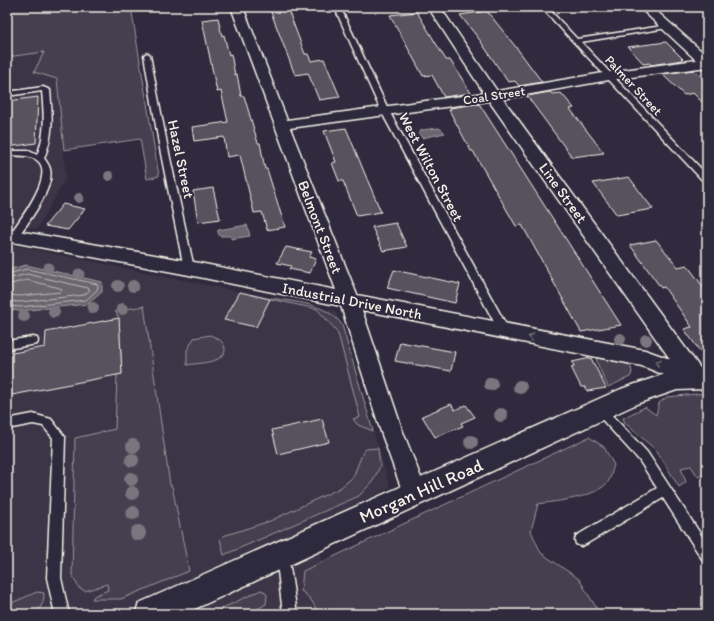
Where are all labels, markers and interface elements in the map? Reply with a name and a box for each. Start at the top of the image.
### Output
street label: Palmer Street [602,52,665,119]
street label: Coal Street [462,83,526,108]
street label: West Wilton Street [395,110,467,225]
street label: Hazel Street [164,118,198,200]
street label: Line Street [535,159,591,227]
street label: Belmont Street [294,178,346,276]
street label: Industrial Drive North [281,279,424,323]
one-way arrow [528,333,535,342]
one-way arrow [655,360,662,368]
street label: Morgan Hill Road [356,454,486,528]

